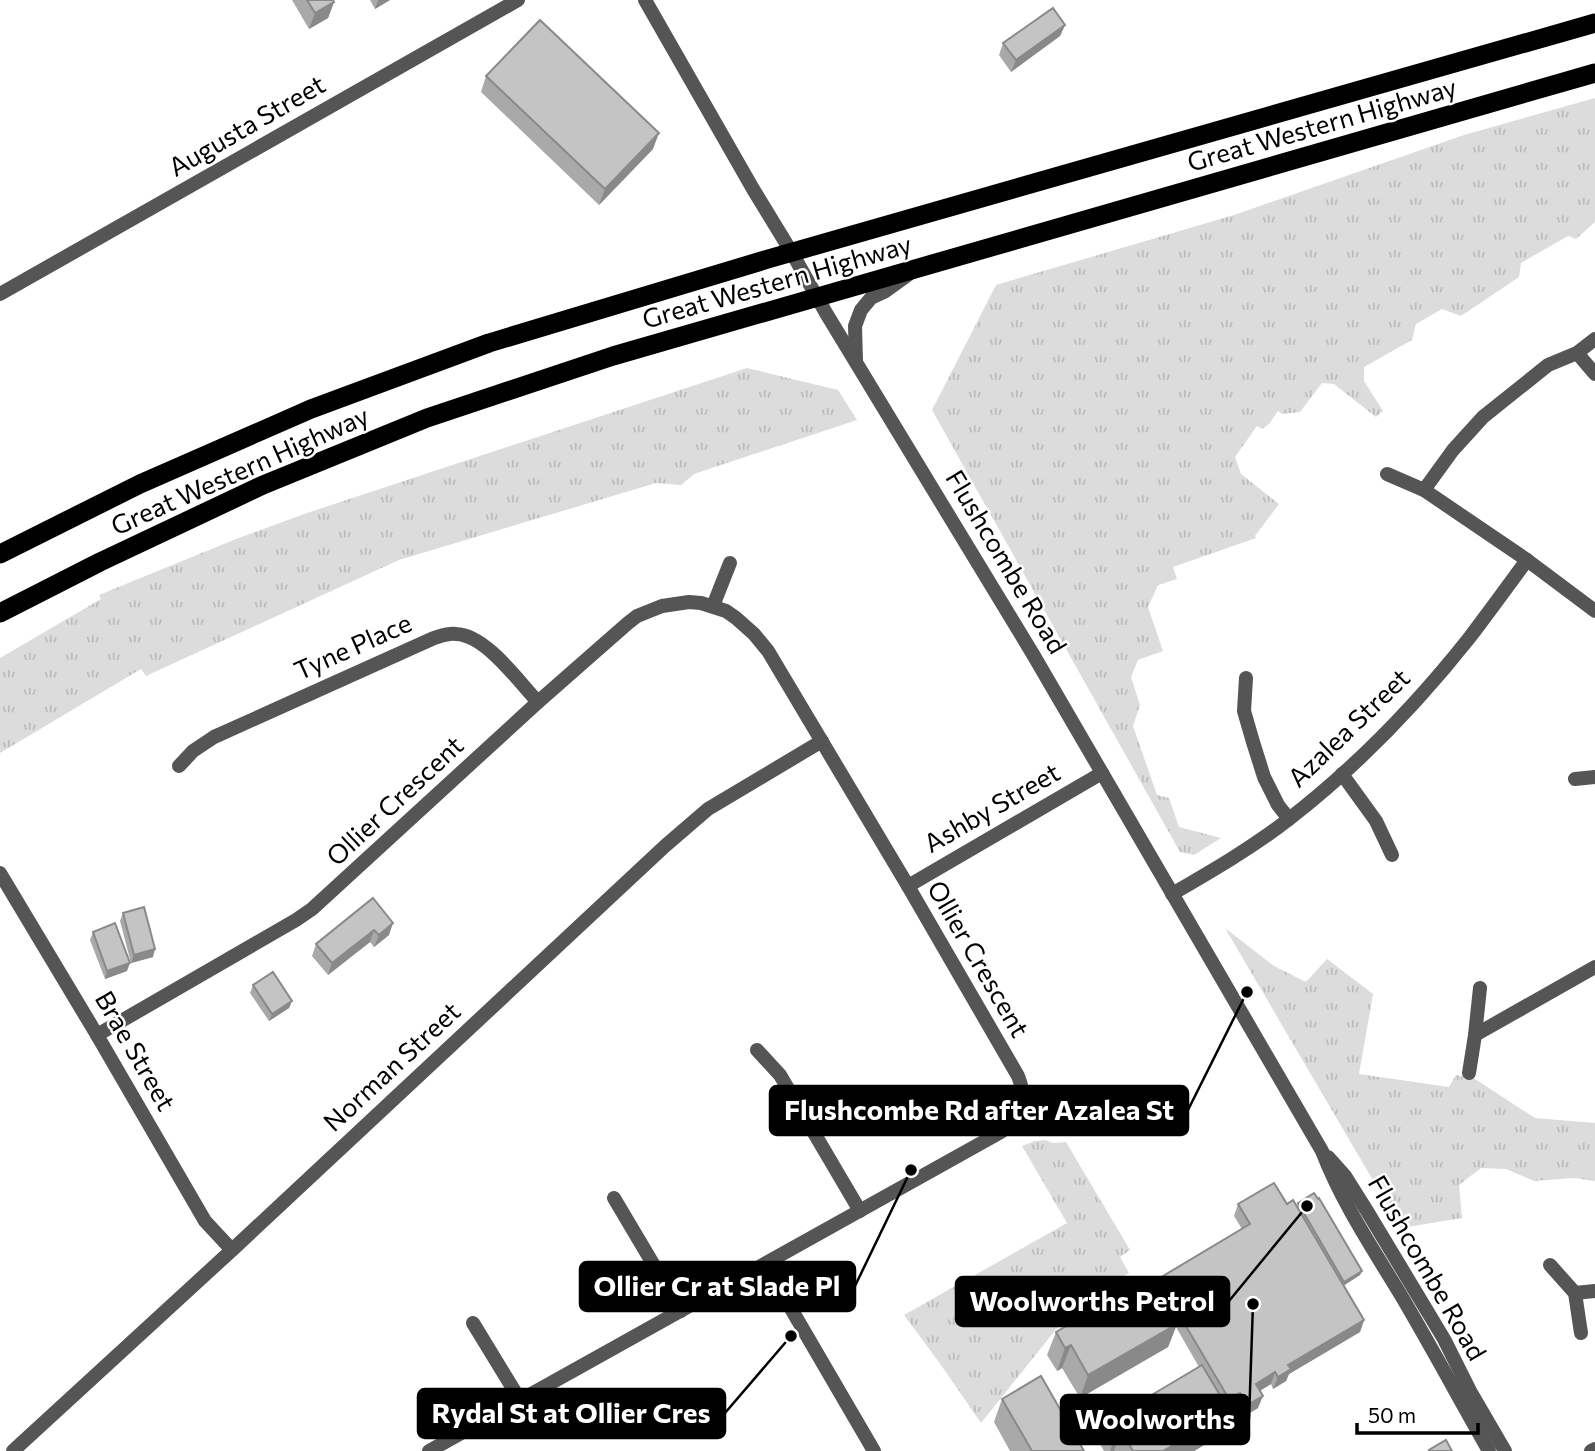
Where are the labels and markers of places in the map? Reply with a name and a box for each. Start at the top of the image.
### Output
callout: Flushcombe Rd after Azalea St [770,1086,1188,1135]
callout: Ollier Cr at Slade Pl [580,1262,855,1311]
callout: Woolworths Petrol [956,1277,1229,1326]
callout: Rydal St at Ollier Cres [418,1389,725,1438]
callout: Woolworths [1061,1395,1249,1444]

